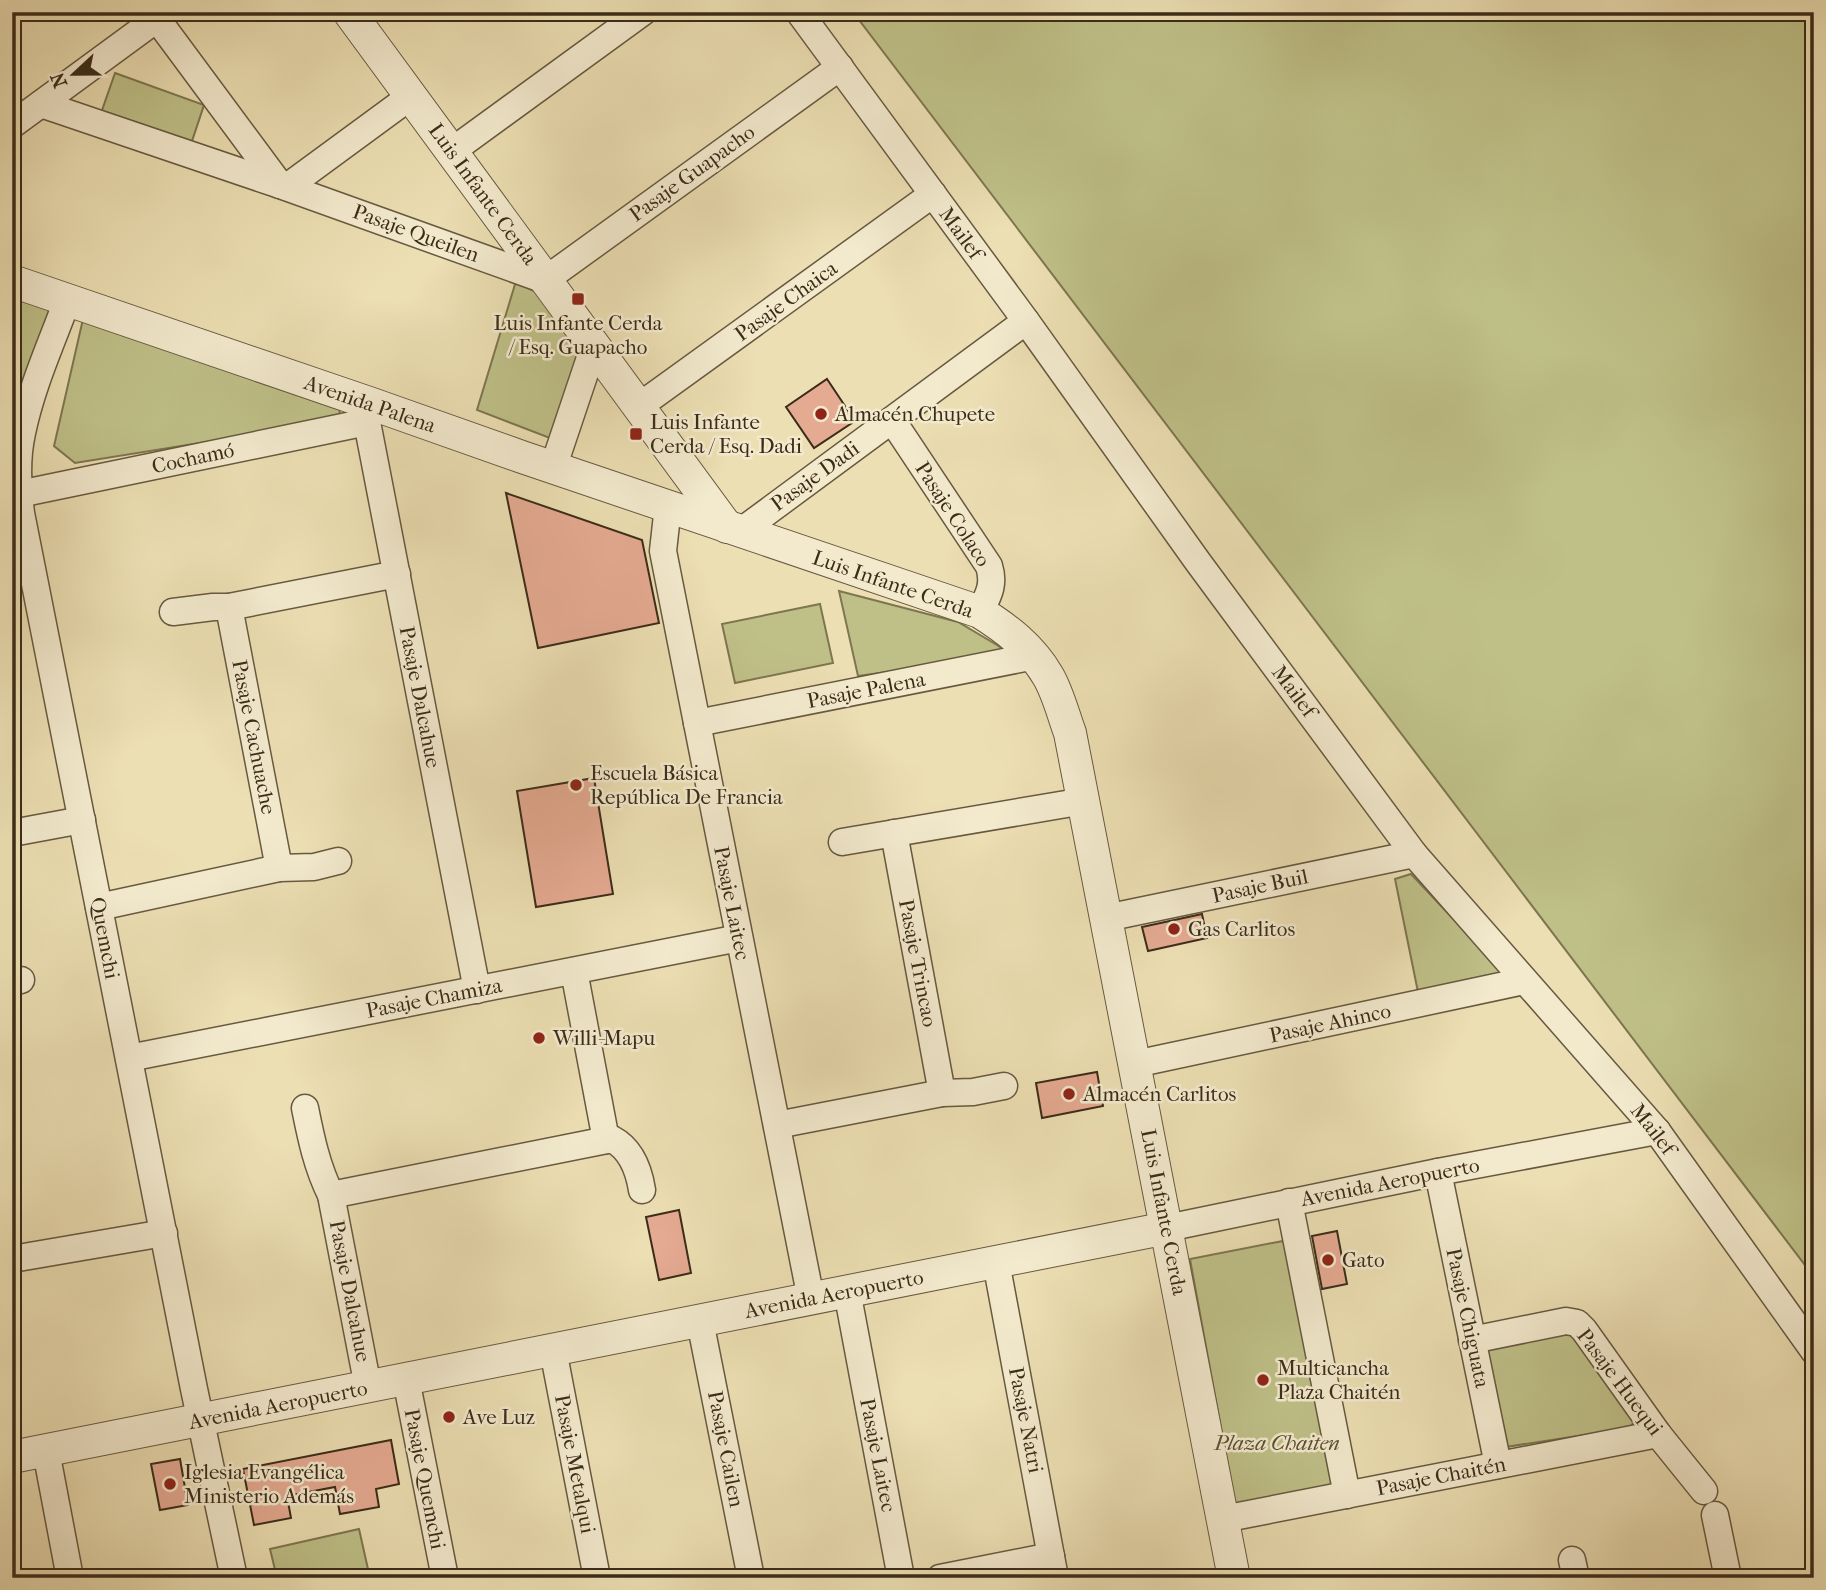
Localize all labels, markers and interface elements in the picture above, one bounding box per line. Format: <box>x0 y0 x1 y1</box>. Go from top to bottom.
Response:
north arrow <box>38 38 108 108</box>
text: N <box>46 69 72 91</box>
street label: Luis Infante Cerda <box>424 119 542 270</box>
street label: Pasaje Guapacho <box>625 120 759 226</box>
street label: Pasaje Queilen <box>350 199 482 267</box>
street label: Mailef <box>934 202 990 267</box>
street label: Pasaje Chaica <box>730 256 842 346</box>
marker: Luis Infante Cerda / Esq. Guapacho <box>570 291 586 307</box>
place label: Luis Infante Cerda / Esq. Guapacho <box>494 311 663 359</box>
street label: Avenida Palena <box>300 370 439 438</box>
place label: Almacén Chupete <box>834 402 995 426</box>
marker: Almacén Chupete <box>813 406 829 422</box>
place label: Luis Infante Cerda / Esq. Dadi <box>650 410 802 458</box>
marker: Luis Infante Cerda / Esq. Dadi <box>628 426 644 442</box>
street label: Pasaje Dadi <box>766 436 864 516</box>
street label: Cochamó <box>150 438 236 478</box>
street label: Pasaje Colaco <box>910 457 996 571</box>
street label: Luis Infante Cerda <box>809 545 977 623</box>
street label: Pasaje Dalcahue <box>394 624 446 770</box>
street label: Pasaje Cachuache <box>227 658 281 816</box>
street label: Mailef <box>1267 661 1324 725</box>
street label: Pasaje Palena <box>805 667 927 713</box>
place label: Escuela Básica República De Francia <box>590 761 783 809</box>
marker: Escuela Básica República De Francia <box>568 777 584 793</box>
street label: Pasaje Laitec <box>709 844 755 962</box>
street label: Pasaje Buil <box>1210 864 1310 908</box>
street label: Quemchi <box>85 895 125 981</box>
street label: Pasaje Trincao <box>894 897 942 1029</box>
place label: Gas Carlitos <box>1188 917 1296 941</box>
marker: Gas Carlitos <box>1166 921 1182 937</box>
street label: Pasaje Chamiza <box>364 973 504 1023</box>
street label: Pasaje Ahinco <box>1267 998 1393 1048</box>
place label: Willi-Mapu <box>552 1026 655 1050</box>
marker: Willi-Mapu <box>531 1030 547 1046</box>
place label: Almacén Carlitos <box>1082 1082 1237 1106</box>
marker: Almacén Carlitos <box>1061 1086 1077 1102</box>
street label: Mailef <box>1626 1099 1683 1162</box>
street label: Luis Infante Cerda <box>1136 1127 1192 1297</box>
street label: Avenida Aeropuerto <box>1298 1153 1481 1211</box>
street label: Pasaje Dalcahue <box>324 1218 376 1364</box>
street label: Pasaje Chiguata <box>1441 1246 1495 1390</box>
place label: Gato <box>1342 1248 1385 1272</box>
marker: Gato <box>1320 1252 1336 1268</box>
street label: Avenida Aeropuerto <box>742 1265 925 1323</box>
street label: Pasaje Huequi <box>1572 1324 1668 1440</box>
place label: Multicancha Plaza Chaitén <box>1277 1356 1400 1404</box>
street label: Pasaje Natri <box>1004 1365 1048 1475</box>
marker: Multicancha Plaza Chaitén <box>1255 1372 1271 1388</box>
street label: Avenida Aeropuerto <box>186 1376 369 1434</box>
street label: Pasaje Cailen <box>703 1389 749 1509</box>
street label: Pasaje Metalqui <box>550 1392 600 1536</box>
street label: Pasaje Laitec <box>855 1396 901 1514</box>
place label: Ave Luz <box>462 1405 535 1429</box>
street label: Pasaje Quemchi <box>400 1407 450 1551</box>
marker: Ave Luz <box>441 1409 457 1425</box>
park label: Plaza Chaiten <box>1213 1431 1340 1455</box>
street label: Pasaje Chaitén <box>1374 1452 1508 1500</box>
place label: Iglesia Evangélica Ministerio Además <box>184 1460 354 1508</box>
marker: Iglesia Evangélica Ministerio Además <box>162 1476 178 1492</box>

